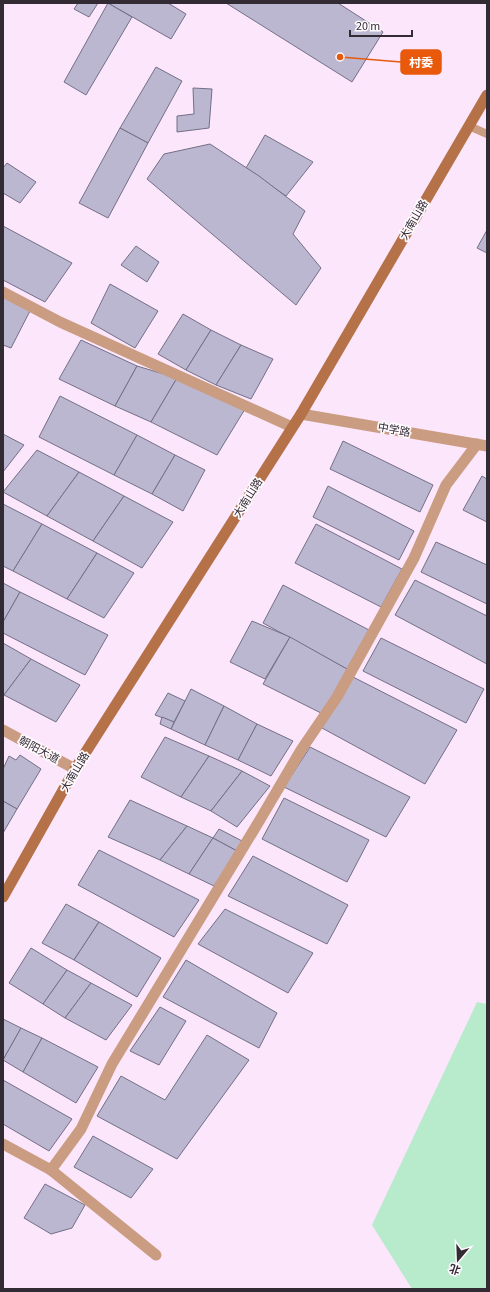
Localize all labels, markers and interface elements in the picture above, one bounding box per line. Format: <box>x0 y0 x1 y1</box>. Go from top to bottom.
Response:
scale bar <box>350 12 412 38</box>
text: 20 m <box>356 18 380 35</box>
callout: 村委 <box>401 50 441 74</box>
text: 村委 <box>409 55 433 72</box>
street label: 大南山路 <box>397 197 431 243</box>
street label: 中学路 <box>376 420 412 440</box>
street label: 大南山路 <box>230 475 266 521</box>
street label: 朝阳大道 <box>16 733 62 767</box>
street label: 大南山路 <box>57 749 93 795</box>
north arrow <box>438 1240 478 1280</box>
text: 北 <box>447 1260 463 1278</box>

